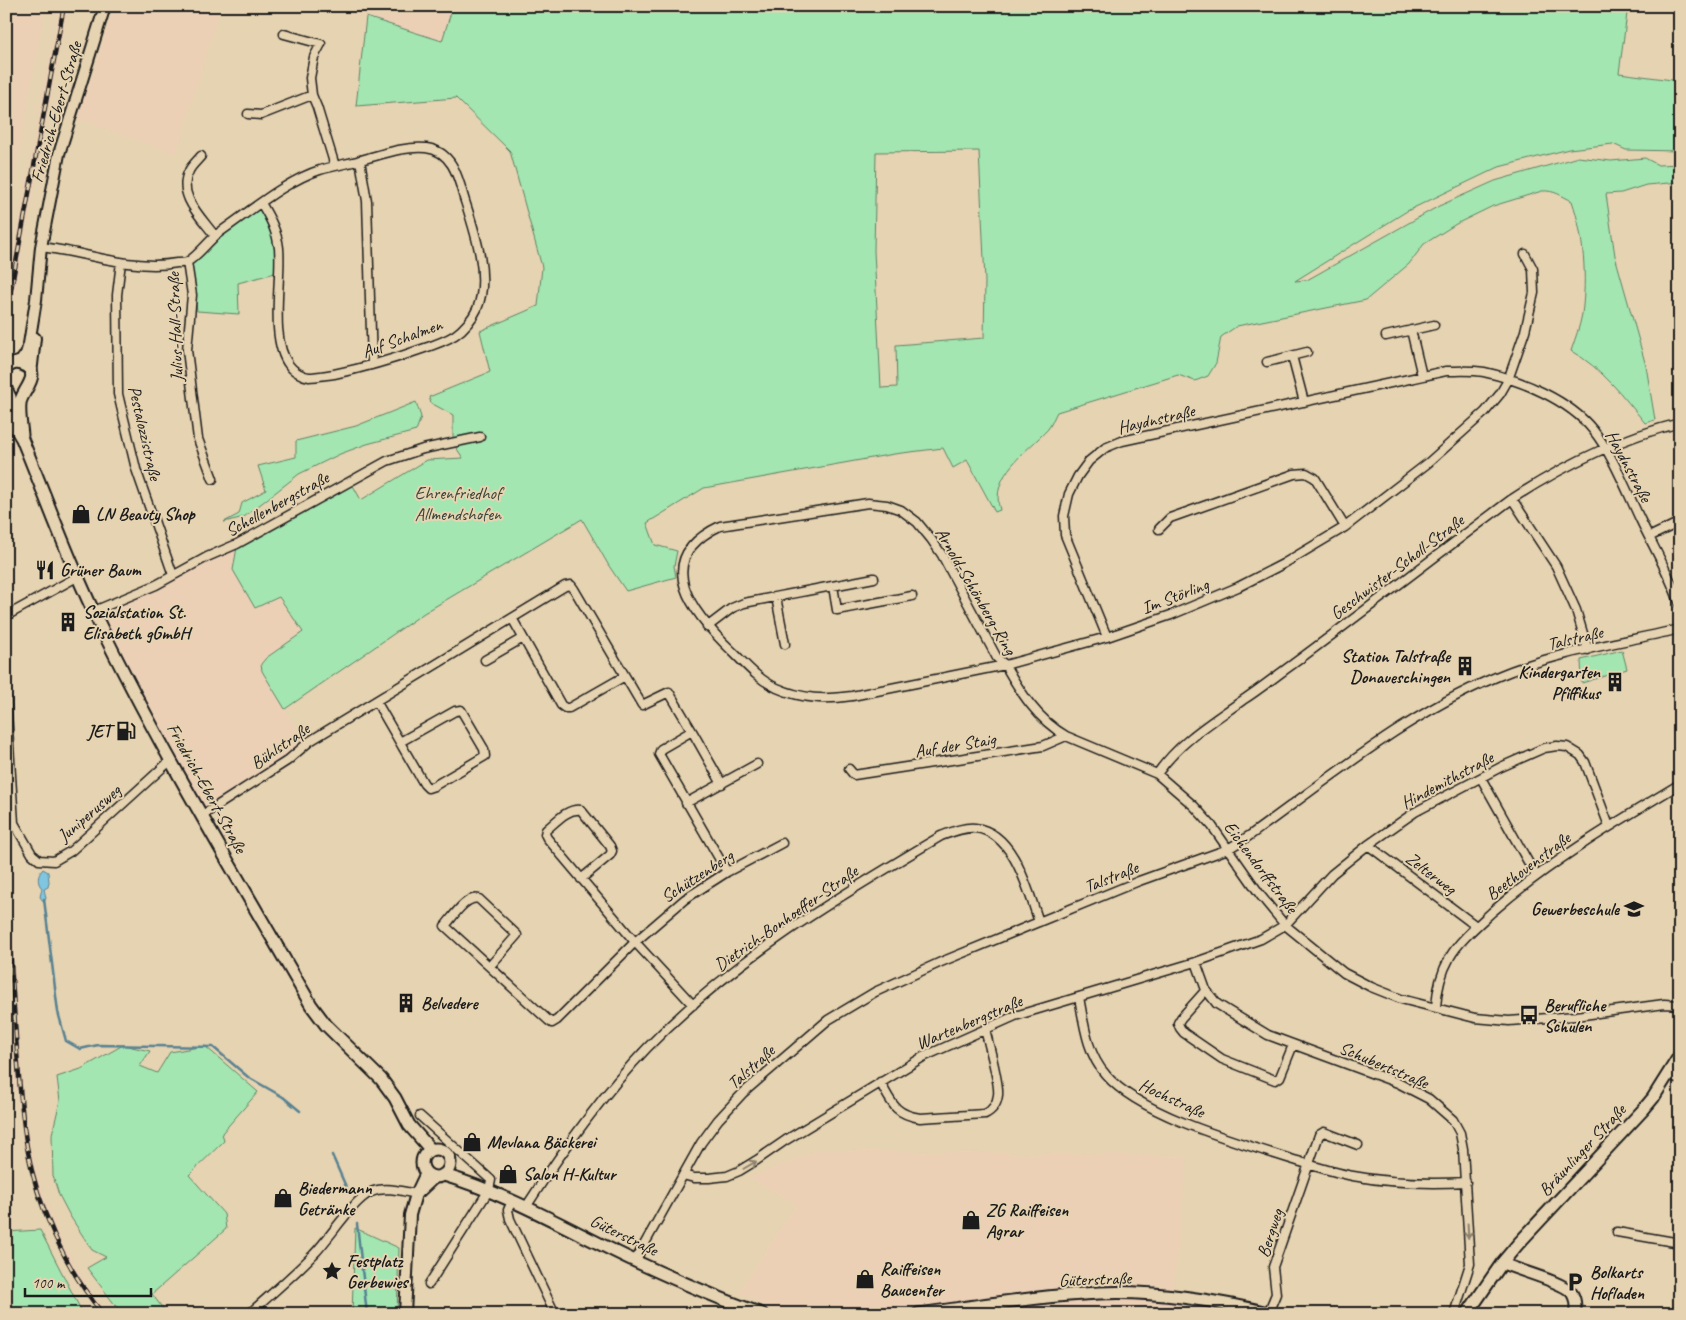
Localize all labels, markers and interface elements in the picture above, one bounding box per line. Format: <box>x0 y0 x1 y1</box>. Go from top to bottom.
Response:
street label: Friedrich-Ebert-Straße <box>25 38 87 185</box>
street label: Julius-Hall-Straße <box>162 271 188 383</box>
street label: Auf Schalmen <box>359 313 446 363</box>
street label: Pestalozzistraße <box>123 384 167 483</box>
street label: Haydnstraße <box>1115 399 1198 439</box>
street label: Haydnstraße <box>1601 426 1658 507</box>
street label: Schellenbergstraße <box>221 466 334 541</box>
park label: Ehrenfriedhof Allmendshofen <box>415 482 505 525</box>
shop icon: LN Beauty Shop <box>70 503 92 525</box>
place label: LN Beauty Shop <box>96 503 196 525</box>
street label: Geschwister-Scholl-Straße <box>1326 509 1469 625</box>
street label: Arnold-Schönberg-Ring <box>931 524 1022 660</box>
restaurant icon: Grüner Baum <box>34 559 56 581</box>
place label: Grüner Baum <box>60 559 142 581</box>
street label: Im Störling <box>1138 573 1213 619</box>
place label: Sozialstation St. Elisabeth gGmbH <box>83 601 194 644</box>
building icon: Sozialstation St. Elisabeth gGmbH <box>57 611 79 633</box>
street label: Talstraße <box>1545 621 1606 655</box>
place label: Station Talstraße Donaueschingen <box>1341 645 1452 688</box>
building icon: Station Talstraße Donaueschingen <box>1454 655 1476 677</box>
place label: Kindergarten Pfiffikus <box>1518 661 1602 704</box>
building icon: Kindergarten Pfiffikus <box>1604 671 1626 693</box>
street label: Bühlstraße <box>246 717 315 774</box>
street label: Friedrich-Ebert-Straße <box>162 719 252 858</box>
place label: JET <box>85 720 116 742</box>
fuel station icon: JET <box>115 720 137 742</box>
street label: Auf der Staig <box>913 728 998 762</box>
street label: Hindemithstraße <box>1397 746 1498 814</box>
street label: Juniperusweg <box>52 778 126 847</box>
street label: Eichendorffstraße <box>1219 817 1304 918</box>
street label: Beethovenstraße <box>1481 826 1576 905</box>
street label: Schützenberg <box>657 844 739 907</box>
street label: Zelterweg <box>1401 847 1462 900</box>
street label: Talstraße <box>1081 856 1142 898</box>
street label: Dietrich-Bonhoeffer-Straße <box>710 859 863 976</box>
place label: Gewerbeschule <box>1531 898 1621 920</box>
school or university icon: Gewerbeschule <box>1623 898 1645 920</box>
street label: Wartenbergstraße <box>913 989 1026 1054</box>
building icon: Belvedere <box>395 992 417 1014</box>
place label: Belvedere <box>421 992 480 1014</box>
place label: Berufliche Schulen <box>1544 994 1607 1037</box>
bus stop icon: Berufliche Schulen <box>1518 1004 1540 1026</box>
street label: Schubertstraße <box>1336 1036 1433 1094</box>
street label: Talstraße <box>723 1039 780 1094</box>
street label: Hochstraße <box>1136 1073 1209 1123</box>
street label: Bräunlinger Straße <box>1534 1099 1631 1201</box>
shop icon: Mevlana Bäckerei <box>461 1131 483 1153</box>
place label: Mevlana Bäckerei <box>487 1131 598 1153</box>
one-way arrow <box>742 1159 756 1169</box>
shop icon: Salon H-Kultur <box>497 1163 519 1185</box>
place label: Salon H-Kultur <box>523 1163 618 1185</box>
place label: Biedermann Getränke <box>298 1177 372 1220</box>
shop icon: Biedermann Getränke <box>272 1187 294 1209</box>
place label: ZG Raiffeisen Agrar <box>986 1199 1069 1242</box>
street label: Bergweg <box>1252 1204 1289 1260</box>
street label: Güterstraße <box>587 1209 662 1261</box>
shop icon: ZG Raiffeisen Agrar <box>960 1209 982 1231</box>
one-way arrow <box>1464 1223 1473 1239</box>
place label: Festplatz Gerbewies <box>347 1250 409 1293</box>
place label: Raiffeisen Baucenter <box>880 1258 946 1301</box>
place icon: Festplatz Gerbewies <box>321 1260 343 1282</box>
place label: Bolkarts Hofladen <box>1590 1261 1645 1304</box>
scale bar <box>25 1265 151 1297</box>
street label: Güterstraße <box>1058 1267 1133 1291</box>
shop icon: Raiffeisen Baucenter <box>854 1268 876 1290</box>
parking icon: Bolkarts Hofladen <box>1564 1271 1586 1293</box>
text: 100 m <box>32 1274 66 1293</box>

